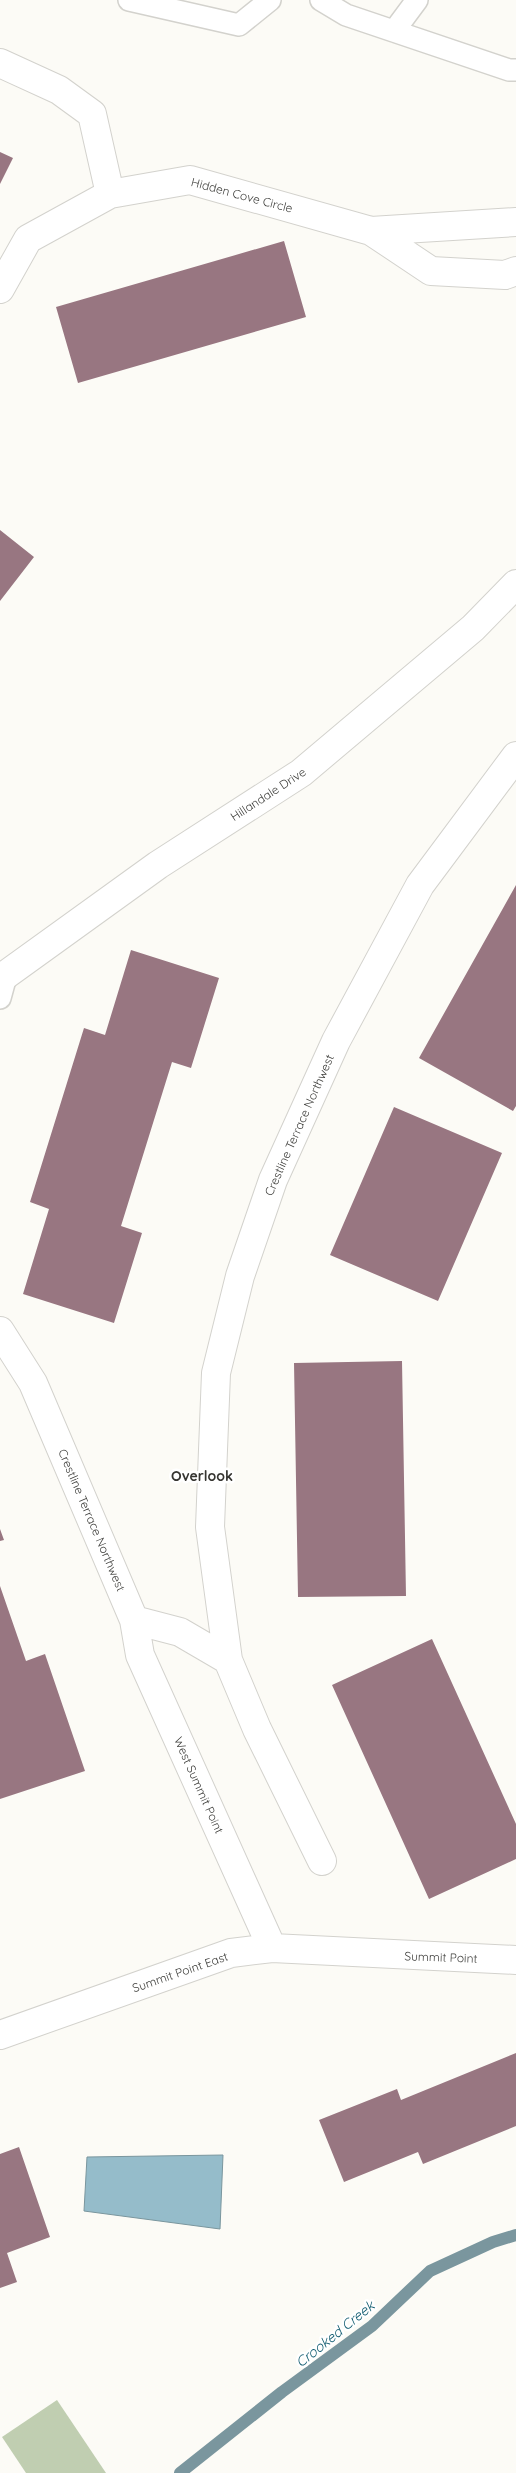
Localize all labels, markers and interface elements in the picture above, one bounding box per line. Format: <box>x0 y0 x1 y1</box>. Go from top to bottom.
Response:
street label: Hidden Cove Circle <box>190 174 295 216</box>
street label: Hillandale Drive <box>227 764 309 824</box>
street label: Crestline Terrace Northwest <box>261 1052 337 1198</box>
street label: Crestline Terrace Northwest <box>55 1447 129 1593</box>
district label: Overlook <box>171 1467 233 1485</box>
street label: West Summit Point <box>171 1734 227 1836</box>
street label: Summit Point <box>404 1948 478 1966</box>
street label: Summit Point East <box>130 1949 230 1995</box>
water label: Crooked Creek <box>292 2296 379 2371</box>

